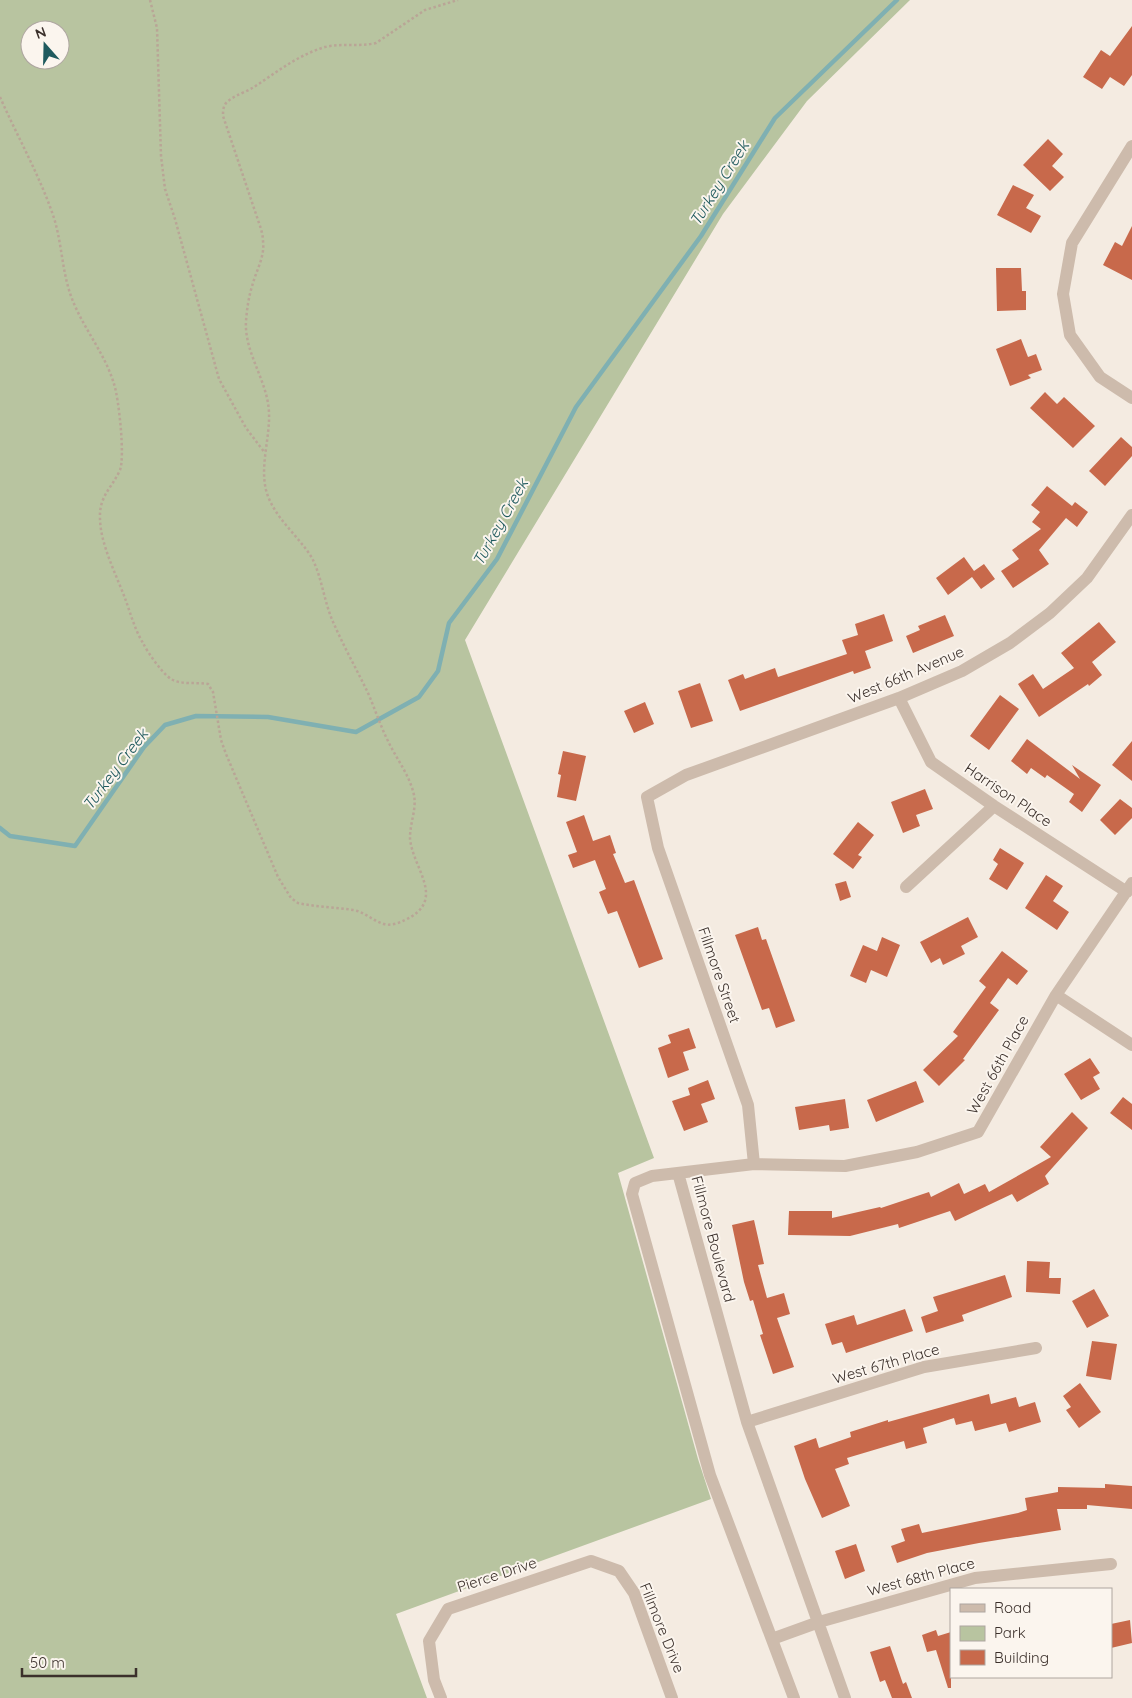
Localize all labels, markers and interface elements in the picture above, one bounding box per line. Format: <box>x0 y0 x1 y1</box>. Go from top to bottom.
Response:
north arrow <box>20 20 70 70</box>
text: N <box>33 23 48 43</box>
water label: Turkey Creek <box>685 136 754 229</box>
water label: Turkey Creek <box>468 474 533 569</box>
street label: West 66th Avenue <box>845 642 967 708</box>
water label: Turkey Creek <box>78 723 153 814</box>
street label: Harrison Place <box>961 758 1056 831</box>
street label: Fillmore Street <box>694 924 745 1025</box>
street label: West 66th Place <box>962 1012 1033 1118</box>
street label: Fillmore Boulevard <box>687 1174 739 1304</box>
street label: West 67th Place <box>830 1339 941 1388</box>
street label: Pierce Drive <box>455 1553 539 1596</box>
street label: West 68th Place <box>865 1553 977 1600</box>
street label: Fillmore Drive <box>636 1580 689 1676</box>
legend <box>950 1588 1112 1678</box>
text: Road <box>994 1598 1031 1617</box>
text: Park <box>994 1623 1026 1642</box>
scale bar <box>22 1646 136 1678</box>
text: Building <box>994 1648 1049 1667</box>
text: 50 m <box>30 1653 65 1672</box>

